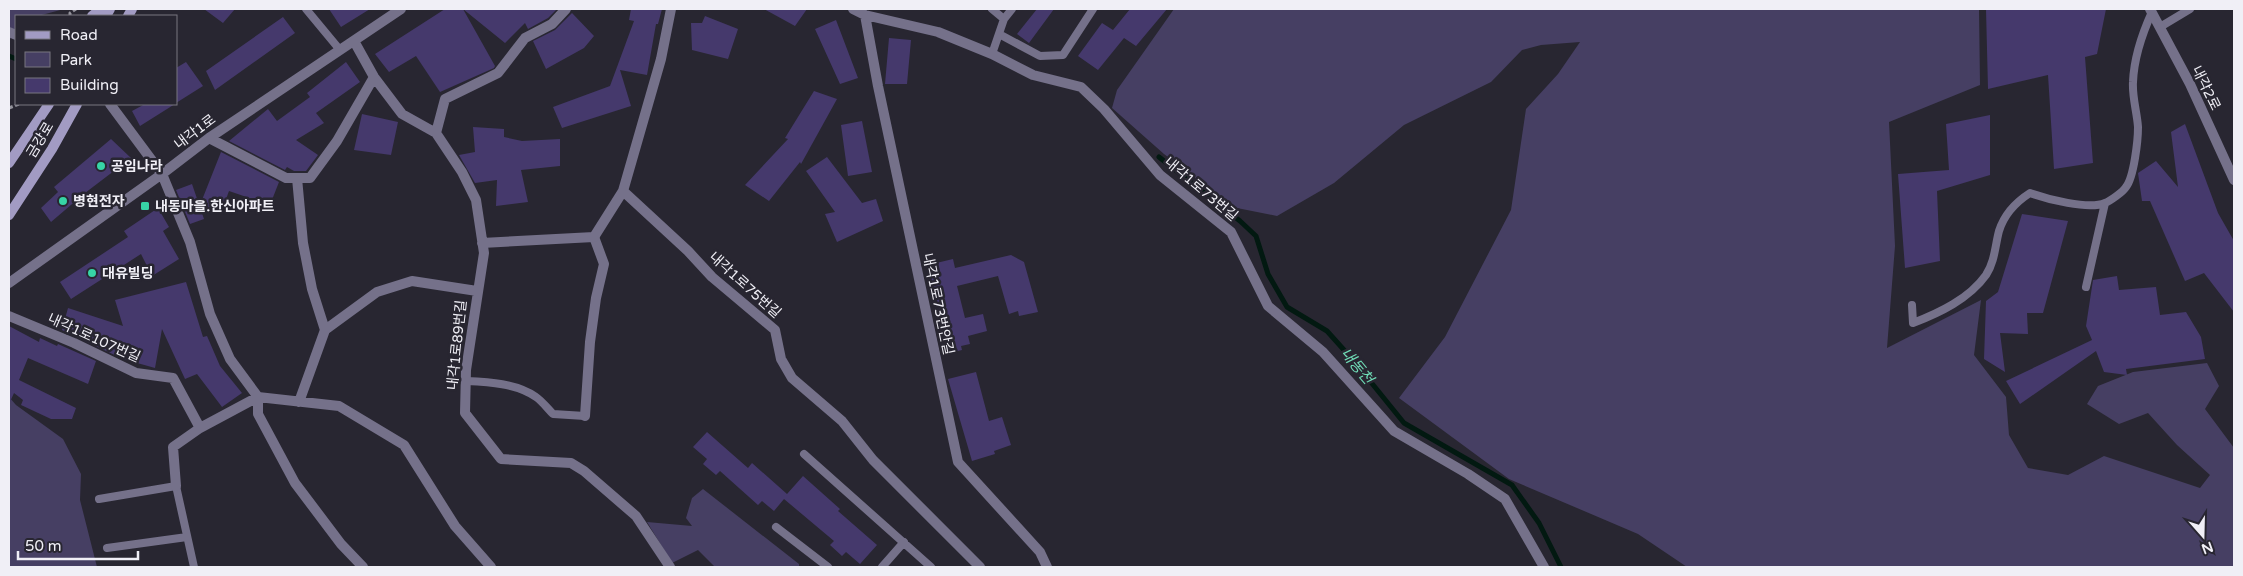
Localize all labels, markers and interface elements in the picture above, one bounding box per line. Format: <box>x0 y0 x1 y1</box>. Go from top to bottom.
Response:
legend <box>15 15 178 105</box>
text: Road <box>60 26 98 44</box>
text: Park <box>60 51 92 69</box>
street label: 내각2로 <box>2188 63 2224 113</box>
text: Building <box>60 76 119 94</box>
street label: 내각1로 <box>171 111 219 153</box>
street label: 금강로 <box>23 119 57 161</box>
street label: 내각1로73번길 <box>1161 153 1241 225</box>
place label: 공임나라 <box>111 158 163 175</box>
marker: 공임나라 <box>95 160 107 172</box>
place label: 병현전자 <box>73 193 125 210</box>
marker: 병현전자 <box>57 195 69 207</box>
place label: 내동마을.한신아파트 <box>155 198 275 215</box>
marker: 내동마을.한신아파트 <box>139 200 151 212</box>
street label: 내각1로75번길 <box>706 248 784 322</box>
street label: 내각1로73번안길 <box>919 252 957 356</box>
place label: 대유빌딩 <box>102 265 154 282</box>
marker: 대유빌딩 <box>86 267 98 279</box>
street label: 내각1로89번길 <box>444 299 470 391</box>
street label: 내각1로107번길 <box>45 310 143 366</box>
water label: 내동천 <box>1337 344 1379 389</box>
north arrow <box>2178 511 2228 561</box>
scale bar <box>18 528 138 560</box>
text: 50 m <box>25 537 62 555</box>
text: N <box>2199 538 2215 558</box>

